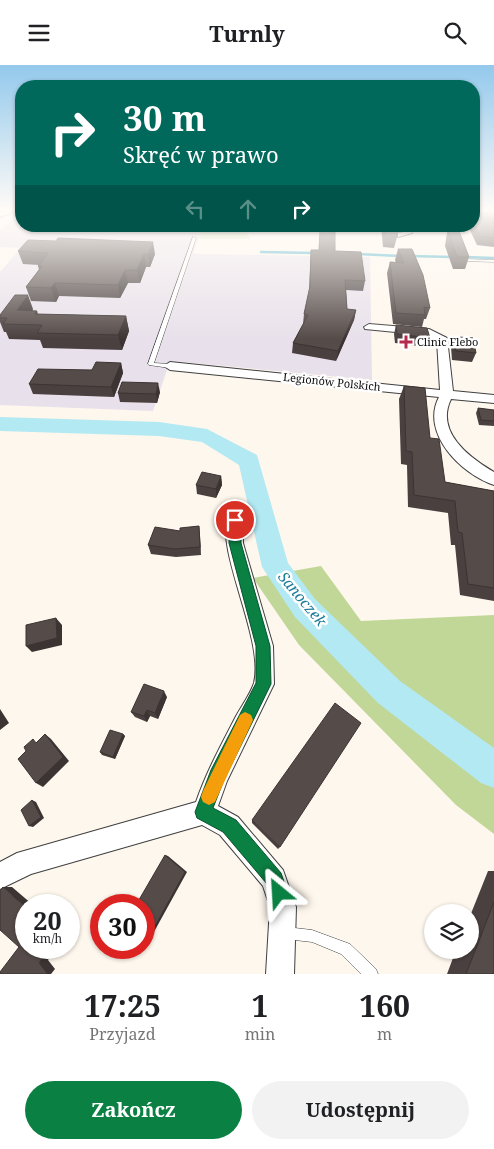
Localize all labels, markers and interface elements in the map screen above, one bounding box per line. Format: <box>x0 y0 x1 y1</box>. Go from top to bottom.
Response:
text: Turnly <box>209 18 285 48</box>
icon: menu <box>25 19 53 47</box>
icon: search <box>441 19 469 47</box>
text: 30 m <box>123 94 206 141</box>
icon: right <box>40 100 105 165</box>
text: Skręć w prawo <box>123 139 279 169</box>
icon: left <box>181 195 209 223</box>
icon: ahead <box>234 195 262 223</box>
icon: right <box>287 195 315 223</box>
place label: Clinic Flebo <box>417 334 478 349</box>
marker: Clinic Flebo <box>399 335 413 349</box>
street label: Legionów Polskich <box>283 369 382 394</box>
pin <box>214 499 256 541</box>
icon: arrive <box>221 506 249 534</box>
water label: Sanoczek <box>274 567 332 630</box>
position arrow <box>252 866 304 918</box>
speed limit sign: 30 <box>90 894 155 959</box>
text: 20 <box>33 903 62 937</box>
map controls <box>424 904 479 959</box>
button: layers <box>424 904 479 959</box>
text: km/h <box>33 930 62 947</box>
text: 17:25 <box>84 985 161 1026</box>
text: 1 <box>252 985 268 1026</box>
text: 160 <box>359 985 410 1026</box>
text: Przyjazd <box>89 1023 155 1045</box>
text: min <box>245 1023 275 1045</box>
text: m <box>377 1023 392 1045</box>
button: Zakończ <box>25 1081 242 1139</box>
button: Udostępnij <box>252 1081 469 1139</box>

